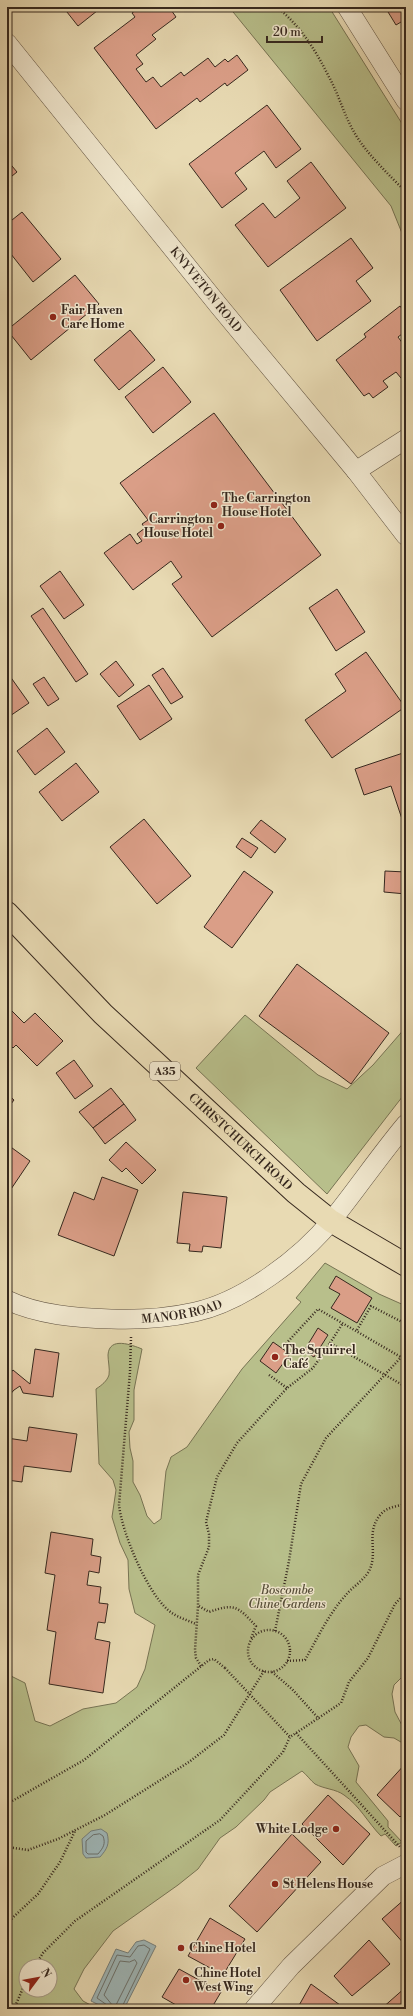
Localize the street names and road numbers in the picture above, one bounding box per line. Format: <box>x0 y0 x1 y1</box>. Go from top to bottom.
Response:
street label: KNYVETON ROAD <box>166 244 245 336</box>
road number: A35 <box>150 1062 180 1080</box>
street label: CHRISTCHURCH ROAD <box>185 1090 295 1194</box>
street label: MANOR ROAD <box>141 1297 225 1327</box>

